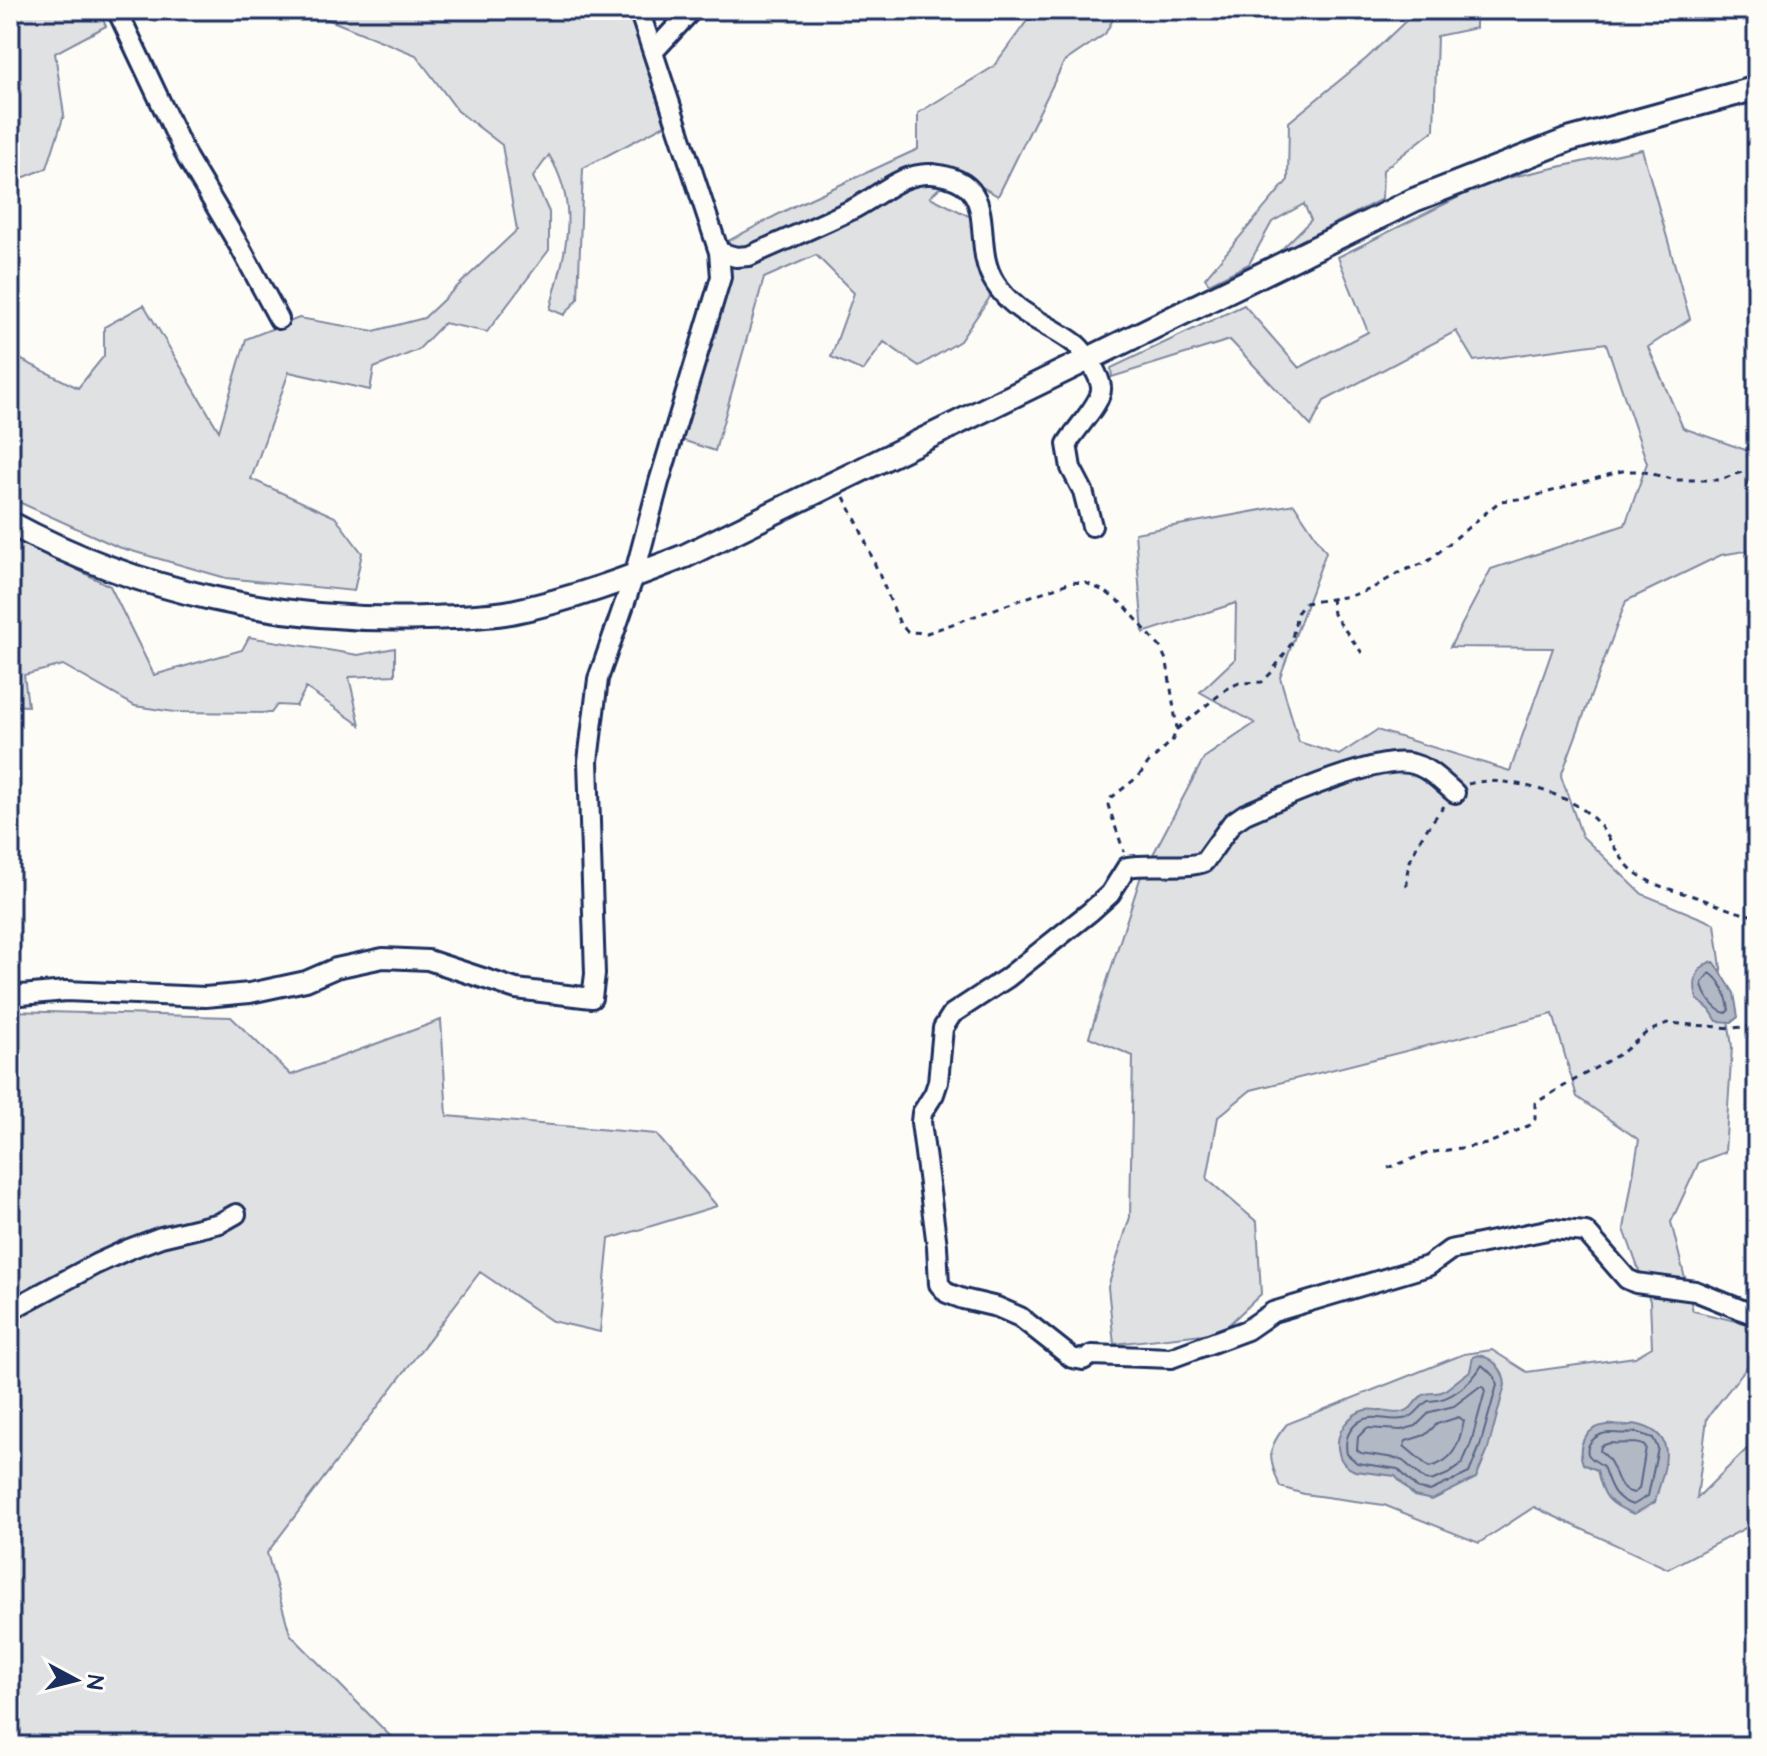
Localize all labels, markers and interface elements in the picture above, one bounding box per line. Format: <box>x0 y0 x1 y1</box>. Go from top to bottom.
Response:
north arrow <box>36 1640 116 1720</box>
text: N <box>78 1674 111 1691</box>

